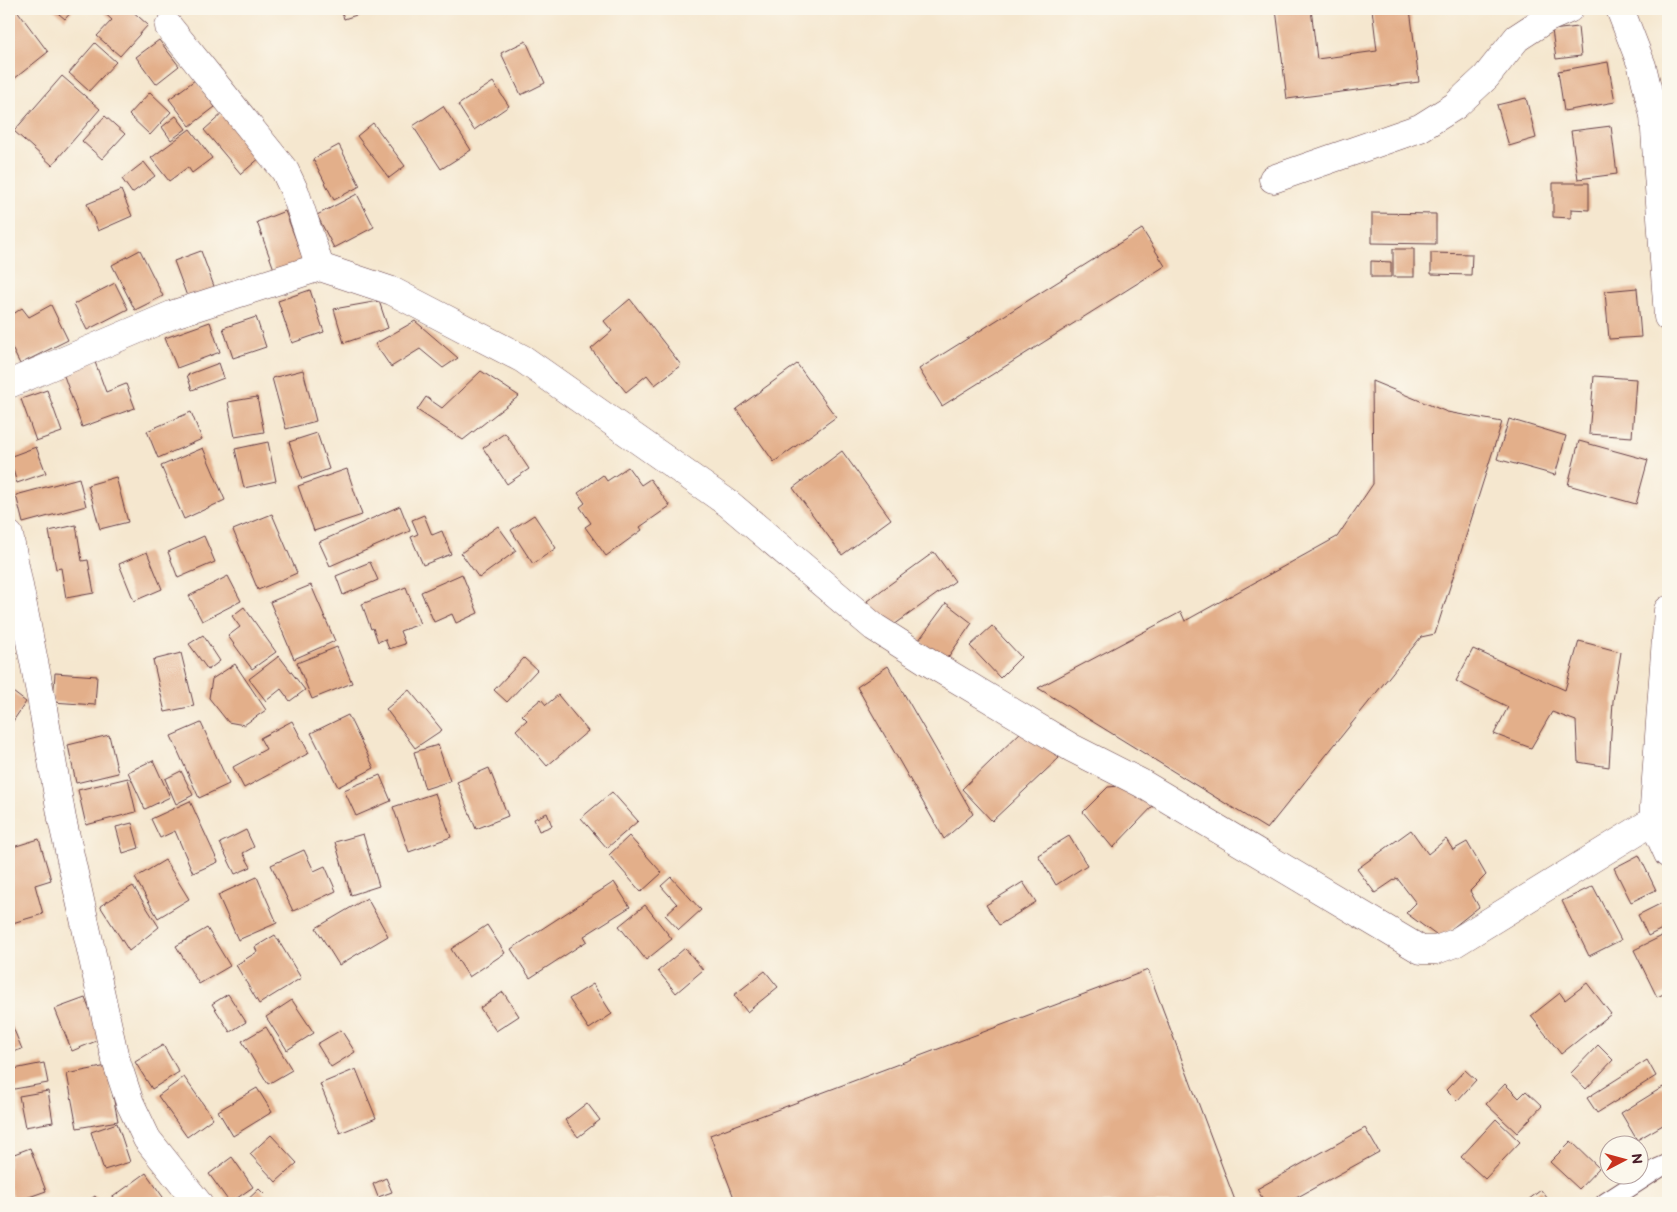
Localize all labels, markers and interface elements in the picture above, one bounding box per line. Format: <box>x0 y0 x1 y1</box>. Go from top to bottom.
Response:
north arrow <box>1600 1134 1650 1184</box>
text: N <box>1627 1153 1645 1165</box>

